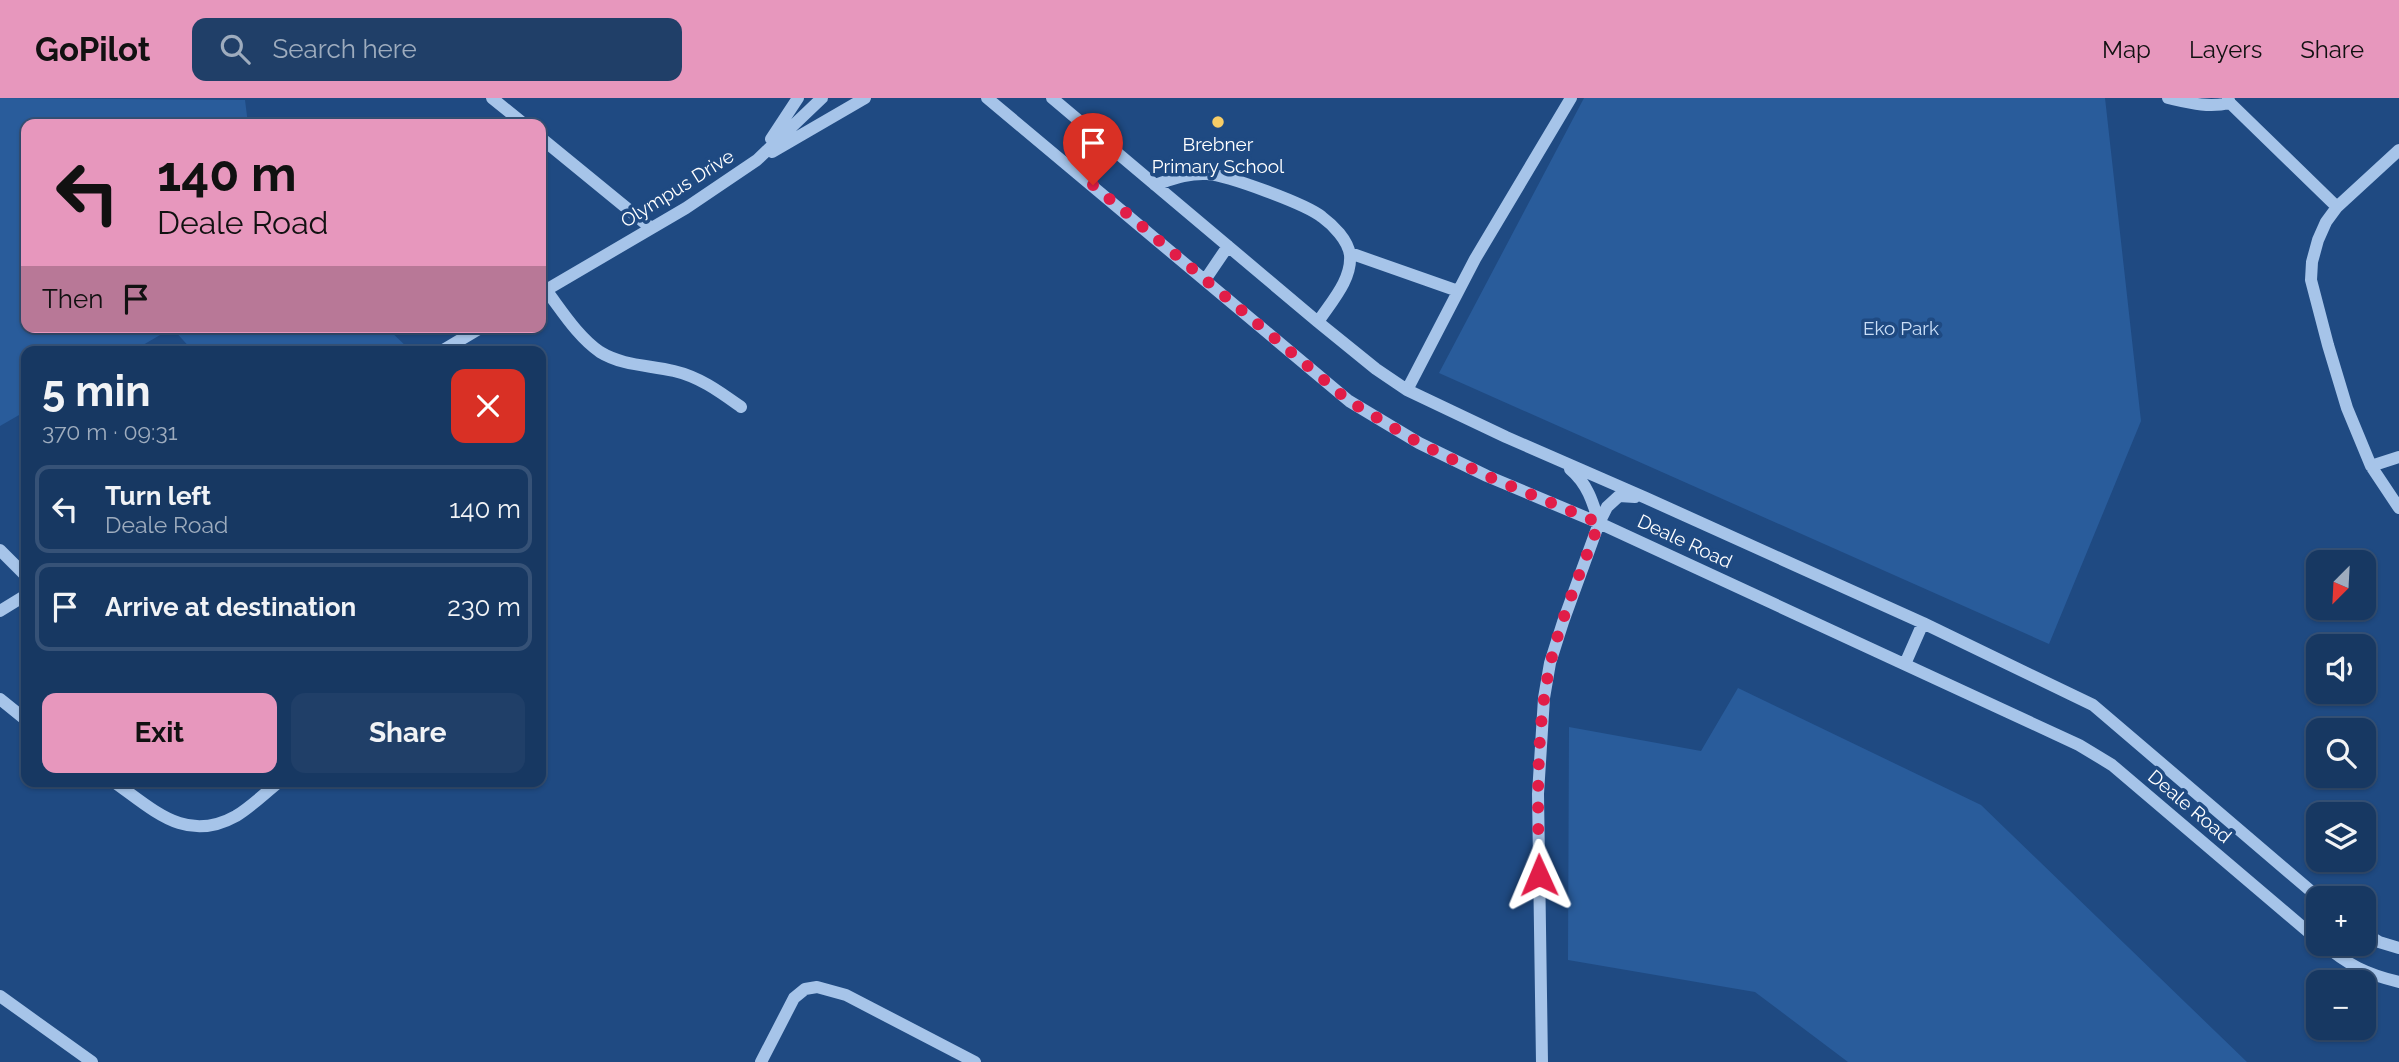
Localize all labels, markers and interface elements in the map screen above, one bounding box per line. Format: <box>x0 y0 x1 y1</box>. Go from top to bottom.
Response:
search box <box>192 18 682 81</box>
text: GoPilot <box>35 30 150 69</box>
icon: search <box>216 30 254 68</box>
text: Search here <box>272 34 417 64</box>
text: Map <box>2102 35 2151 64</box>
text: Layers <box>2189 35 2262 64</box>
text: Share <box>2300 35 2364 64</box>
pin <box>1063 113 1123 185</box>
marker: Brebner Primary School <box>1210 114 1226 130</box>
icon: arrive <box>1074 124 1112 162</box>
place label: Brebner Primary School <box>1152 133 1285 177</box>
street label: Olympus Drive <box>616 144 738 232</box>
text: 140 m <box>157 145 297 202</box>
icon: left <box>42 147 133 238</box>
text: Deale Road <box>157 204 329 241</box>
icon: arrive <box>117 280 155 318</box>
text: Then <box>42 284 103 314</box>
park label: Eko Park <box>1863 317 1939 339</box>
text: 5 min <box>42 367 151 416</box>
button: close <box>451 369 525 443</box>
text: 370 m · 09:31 <box>42 418 178 445</box>
text: Turn left <box>105 481 211 511</box>
icon: left <box>46 490 84 528</box>
text: 140 m <box>449 494 521 524</box>
street label: Deale Road <box>1634 510 1736 572</box>
text: Deale Road <box>105 511 228 538</box>
north arrow <box>2306 550 2376 620</box>
map controls <box>2306 550 2376 1040</box>
icon: arrive <box>46 588 84 626</box>
text: Arrive at destination <box>105 592 356 622</box>
text: 230 m <box>447 592 521 622</box>
button: sound <box>2306 634 2376 704</box>
button: Exit <box>42 693 277 773</box>
button: Share <box>291 693 525 773</box>
button: search <box>2306 718 2376 788</box>
street label: Deale Road <box>2144 765 2236 847</box>
button: layers <box>2306 802 2376 872</box>
position arrow <box>1502 838 1576 912</box>
button: + <box>2306 886 2376 956</box>
button: − <box>2306 970 2376 1040</box>

